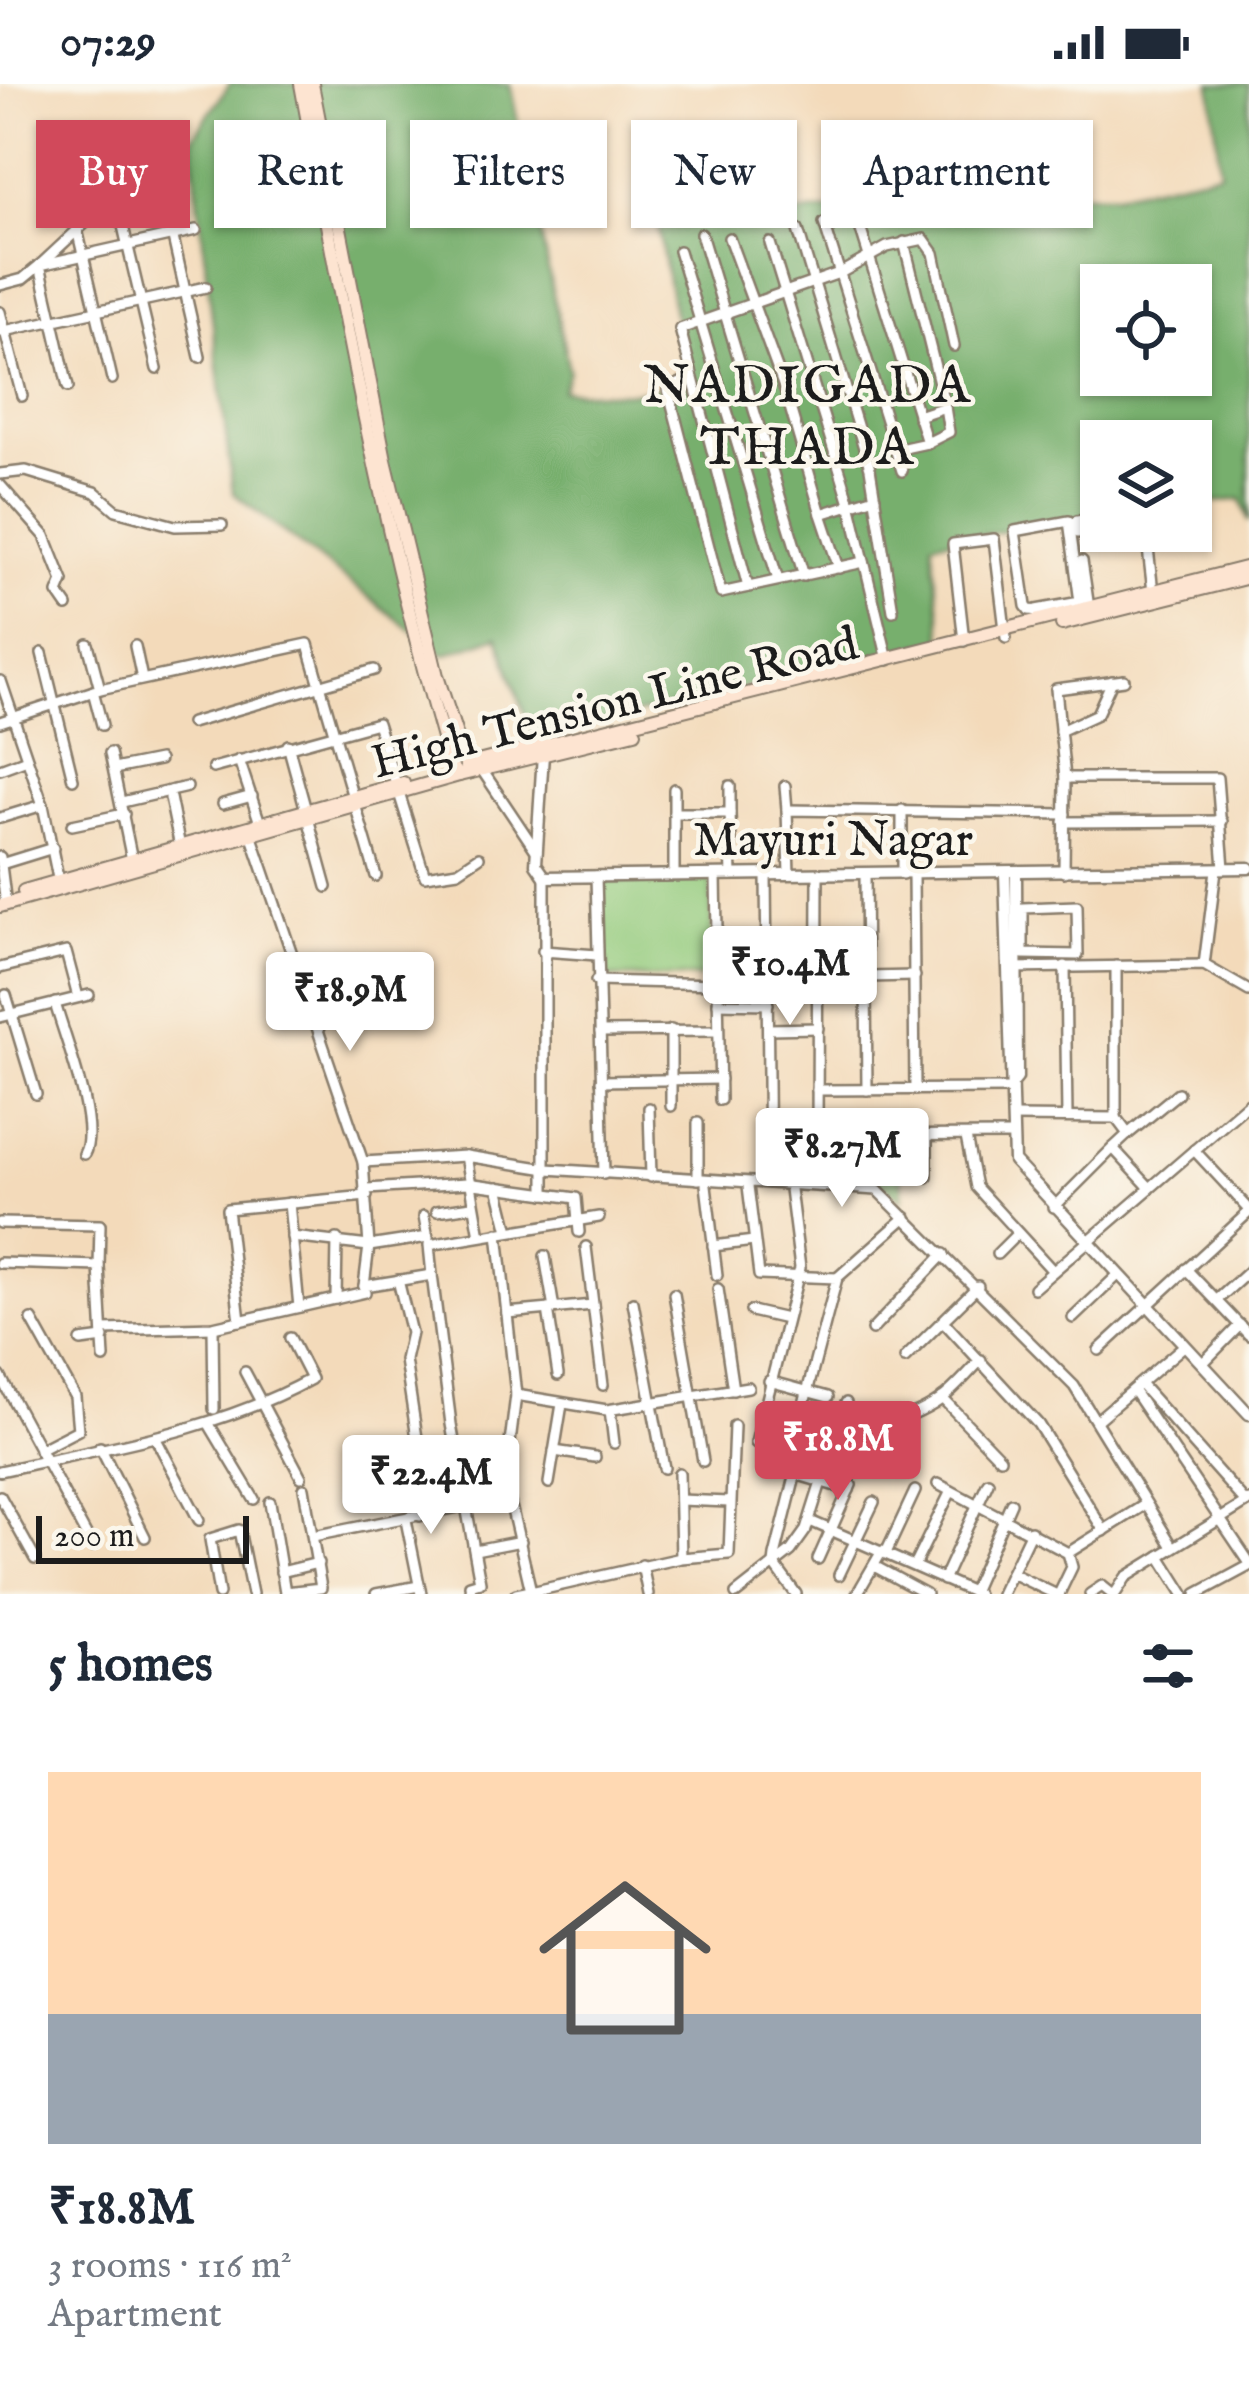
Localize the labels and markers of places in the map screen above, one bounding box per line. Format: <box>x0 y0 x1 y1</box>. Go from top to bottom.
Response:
pin: ₹10.4M <box>692 926 888 1028</box>
pin: ₹18.9M <box>252 952 448 1054</box>
pin: ₹8.27M <box>744 1108 940 1210</box>
pin: ₹18.8M <box>740 1401 936 1503</box>
pin: ₹22.4M <box>333 1435 529 1537</box>

